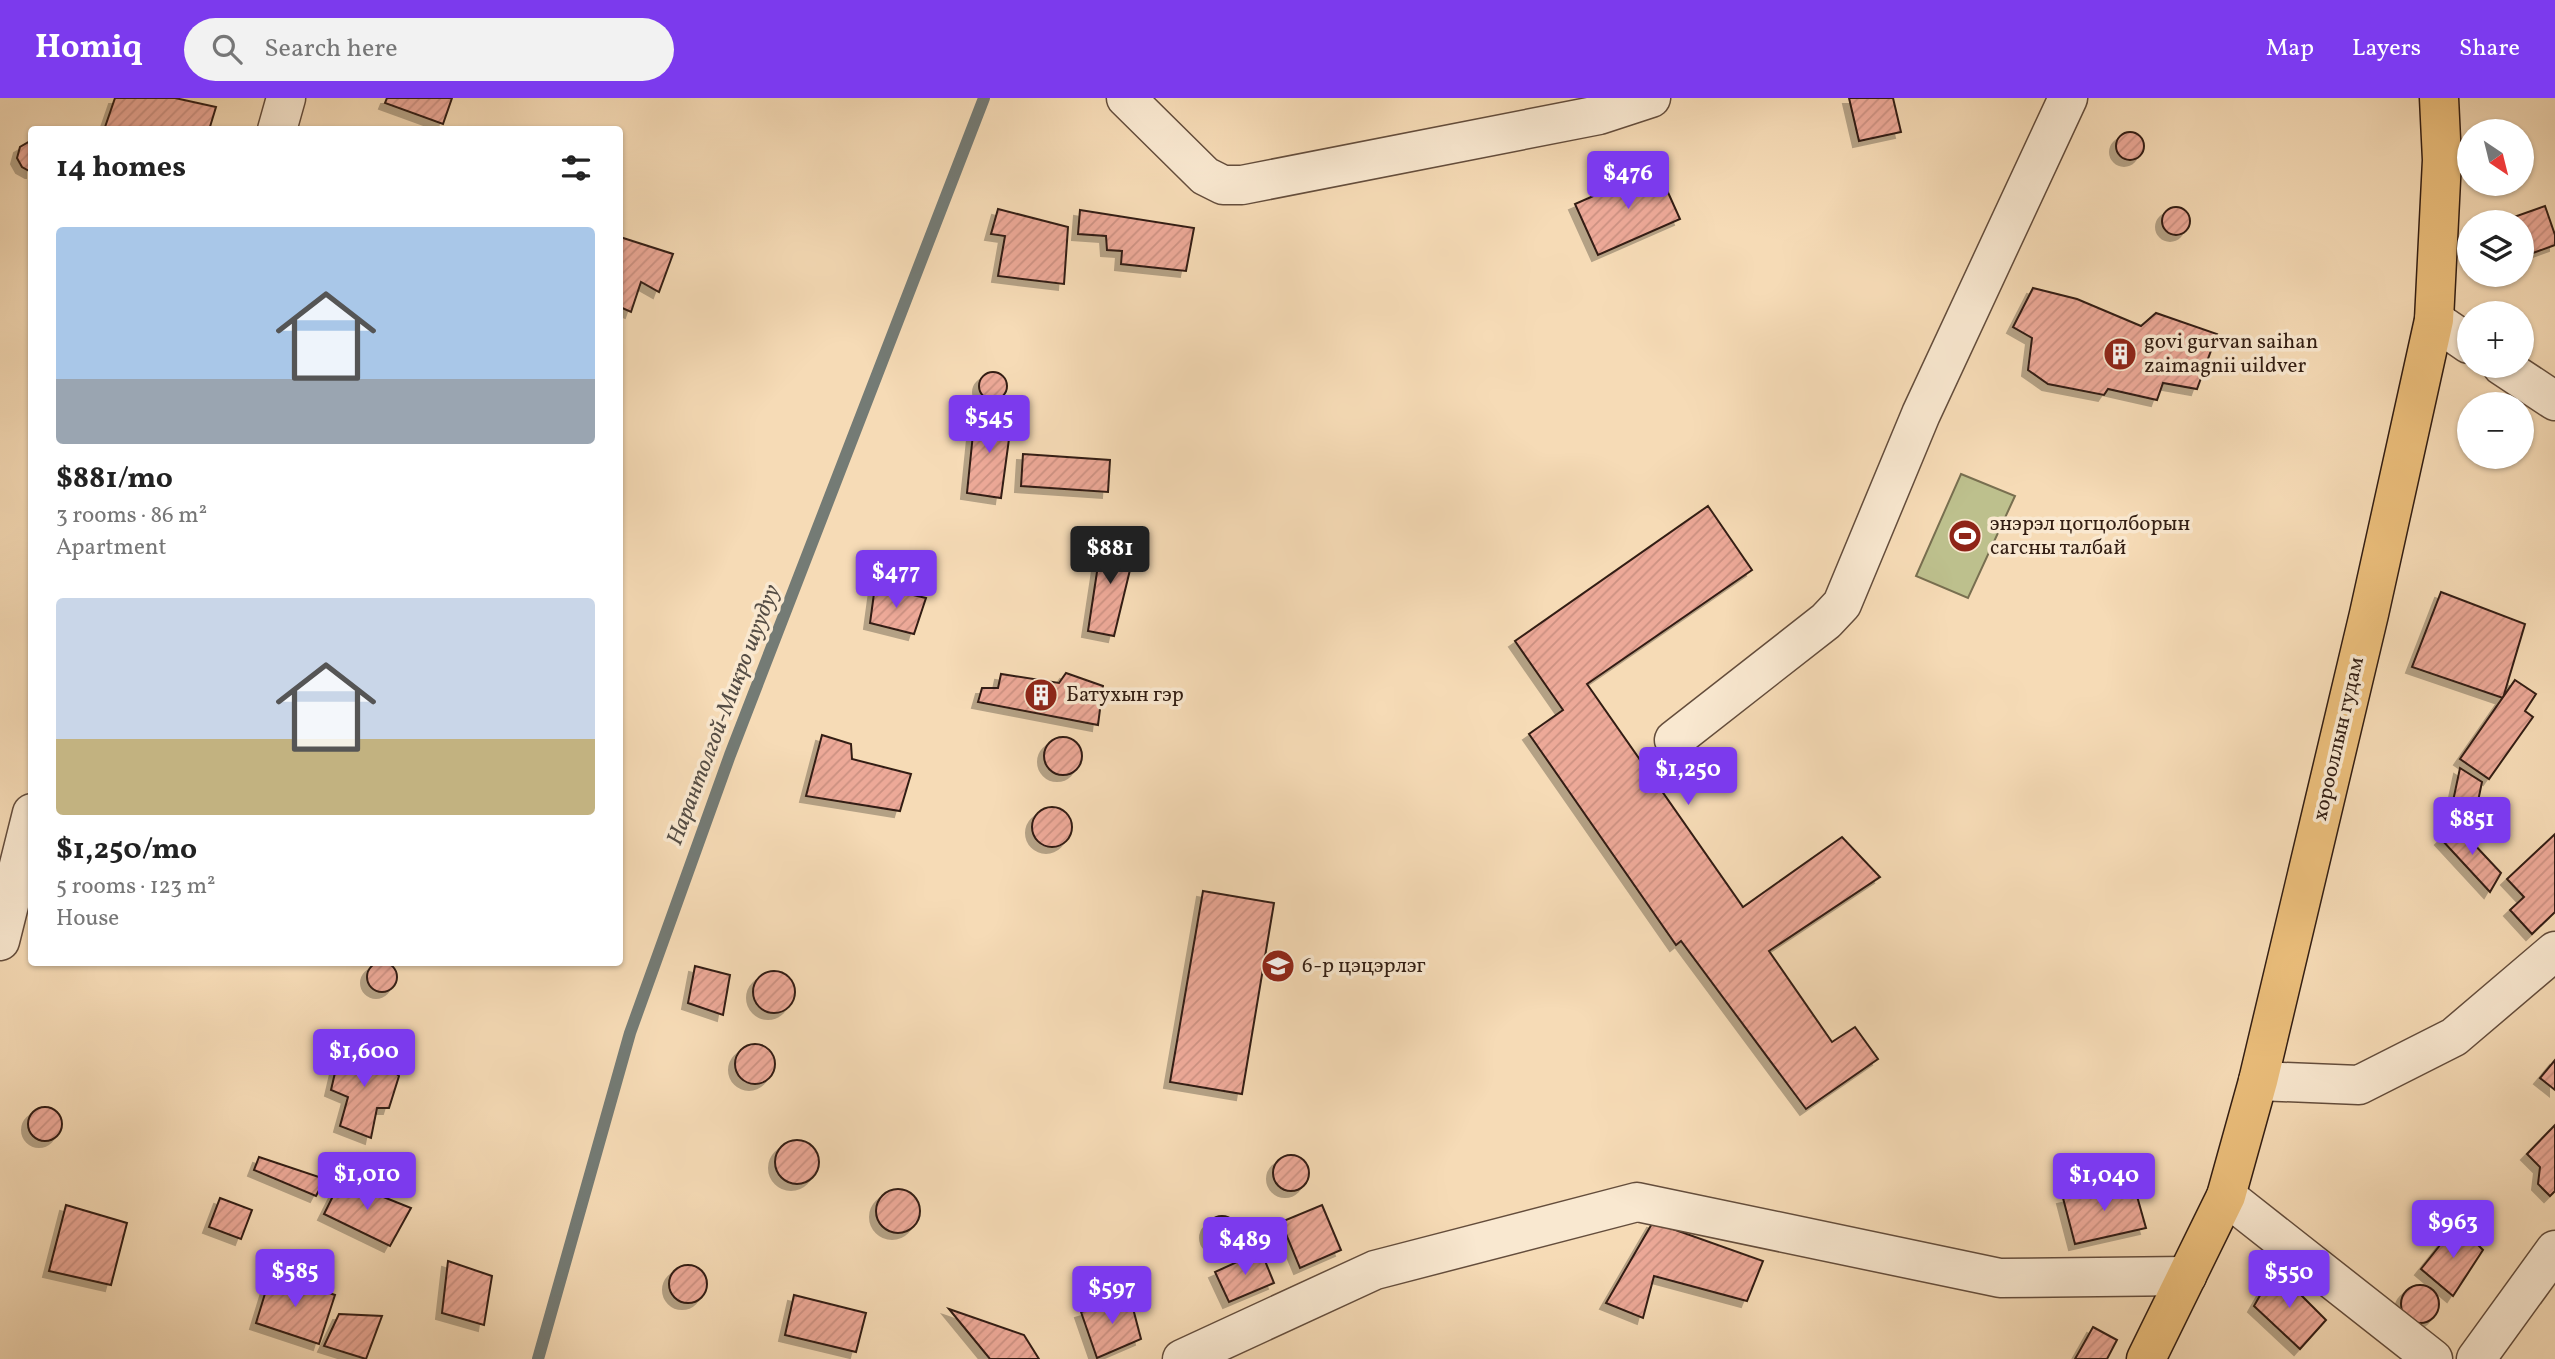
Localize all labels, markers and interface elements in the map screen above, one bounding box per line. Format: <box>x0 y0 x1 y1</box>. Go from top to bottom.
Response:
search box <box>184 18 674 81</box>
text: Homiq <box>35 26 142 72</box>
icon: search <box>208 30 246 68</box>
text: Search here <box>264 31 397 67</box>
text: Map <box>2266 32 2314 66</box>
text: Layers <box>2352 32 2421 66</box>
text: Share <box>2459 32 2520 66</box>
north arrow <box>2457 119 2534 196</box>
map controls <box>2457 119 2534 469</box>
text: 14 homes <box>56 147 186 189</box>
icon: filters <box>557 149 595 187</box>
pin: $476 <box>1587 152 1669 211</box>
text: $476 <box>1603 158 1653 190</box>
button: layers <box>2457 210 2534 287</box>
icon: home <box>263 273 389 399</box>
button: + <box>2457 301 2534 378</box>
place label: govi gurvan saihan zaimagnii uildver <box>2144 328 2318 381</box>
building icon: govi gurvan saihan zaimagnii uildver <box>2101 335 2139 373</box>
button: − <box>2457 392 2534 469</box>
pin: $545 <box>948 396 1030 455</box>
text: $545 <box>965 402 1013 434</box>
text: $881/mo <box>56 458 173 500</box>
text: 3 rooms · 86 m² <box>56 500 207 532</box>
place label: энэрэл цогцолборын сагсны талбай <box>1990 510 2190 563</box>
sports icon: энэрэл цогцолборын сагсны талбай <box>1946 517 1984 555</box>
pin: $881 <box>1069 526 1151 586</box>
text: Apartment <box>56 532 167 564</box>
text: $881 <box>1086 533 1134 565</box>
pin: $477 <box>855 550 937 610</box>
text: $477 <box>872 557 920 589</box>
water label: Нарантолгой-Микро шуудуу <box>659 580 789 850</box>
icon: home <box>263 644 389 770</box>
street label: хорооллын гудам <box>2306 654 2372 824</box>
building icon: Батухын гэр <box>1022 676 1060 714</box>
place label: Батухын гэр <box>1066 681 1184 710</box>
pin: $1,250 <box>1631 748 1745 807</box>
text: $1,250 <box>1655 754 1721 786</box>
pin: $851 <box>2431 798 2513 857</box>
text: $851 <box>2449 804 2495 836</box>
text: $1,250/mo <box>56 829 197 871</box>
text: 5 rooms · 123 m² <box>56 871 216 903</box>
text: House <box>56 903 119 935</box>
school or university icon: 6-р цэцэрлэг <box>1259 947 1297 985</box>
place label: 6-р цэцэрлэг <box>1302 952 1426 981</box>
pin: $1,600 <box>307 1030 421 1089</box>
text: $1,600 <box>329 1036 399 1068</box>
pin: $1,010 <box>310 1152 424 1212</box>
pin: $1,040 <box>2047 1154 2161 1213</box>
text: $1,010 <box>334 1159 400 1191</box>
text: $1,040 <box>2069 1160 2139 1192</box>
pin: $963 <box>2412 1200 2494 1260</box>
text: $963 <box>2428 1207 2478 1239</box>
pin: $489 <box>1204 1218 1286 1277</box>
text: $489 <box>1219 1224 1271 1256</box>
pin: $585 <box>254 1250 336 1309</box>
pin: $550 <box>2248 1250 2330 1310</box>
text: $585 <box>271 1256 319 1288</box>
text: $550 <box>2265 1257 2313 1289</box>
pin: $597 <box>1071 1266 1153 1326</box>
text: $597 <box>1088 1273 1136 1305</box>

